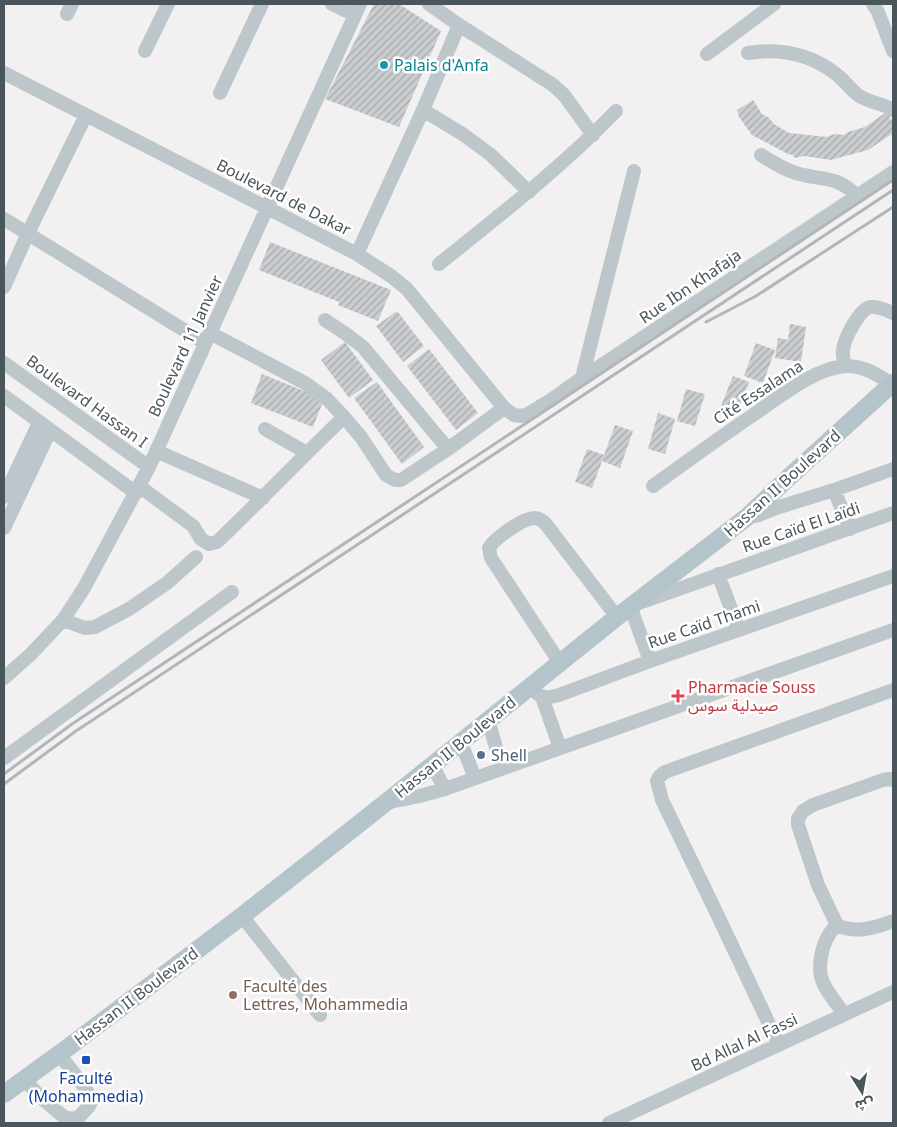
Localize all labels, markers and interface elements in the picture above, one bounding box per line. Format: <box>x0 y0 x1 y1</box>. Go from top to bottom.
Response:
place label: Palais d'Anfa <box>394 54 489 76</box>
marker: Palais d'Anfa <box>378 59 390 71</box>
street label: Boulevard de Dakar <box>213 154 355 241</box>
street label: Rue Ibn Khafaja <box>635 244 745 328</box>
street label: Boulevard 11 Janvier <box>143 271 228 420</box>
street label: Boulevard Hassan I <box>22 350 152 452</box>
street label: Cité Essalama <box>709 355 807 429</box>
street label: Hassan II Boulevard <box>719 425 845 541</box>
street label: Rue Caïd El Laïdi <box>739 497 863 557</box>
street label: Rue Caïd Thami <box>645 595 763 653</box>
place label: Pharmacie Souss صيدلية سوس <box>688 676 816 716</box>
marker: Pharmacie Souss صيدلية سوس <box>672 690 684 702</box>
street label: Hassan II Boulevard <box>390 691 520 803</box>
place label: Shell <box>491 744 527 766</box>
marker: Shell <box>475 749 487 761</box>
street label: Hassan II Boulevard <box>69 942 203 1050</box>
place label: Faculté des Lettres, Mohammedia <box>243 975 408 1015</box>
marker: Faculté des Lettres, Mohammedia <box>227 989 239 1001</box>
street label: Bd Allal Al Fassi <box>687 1008 801 1076</box>
marker: Faculté (Mohammedia) <box>80 1054 92 1066</box>
place label: Faculté (Mohammedia) <box>29 1067 143 1107</box>
north arrow <box>837 1067 887 1117</box>
text: ش <box>853 1094 876 1116</box>

